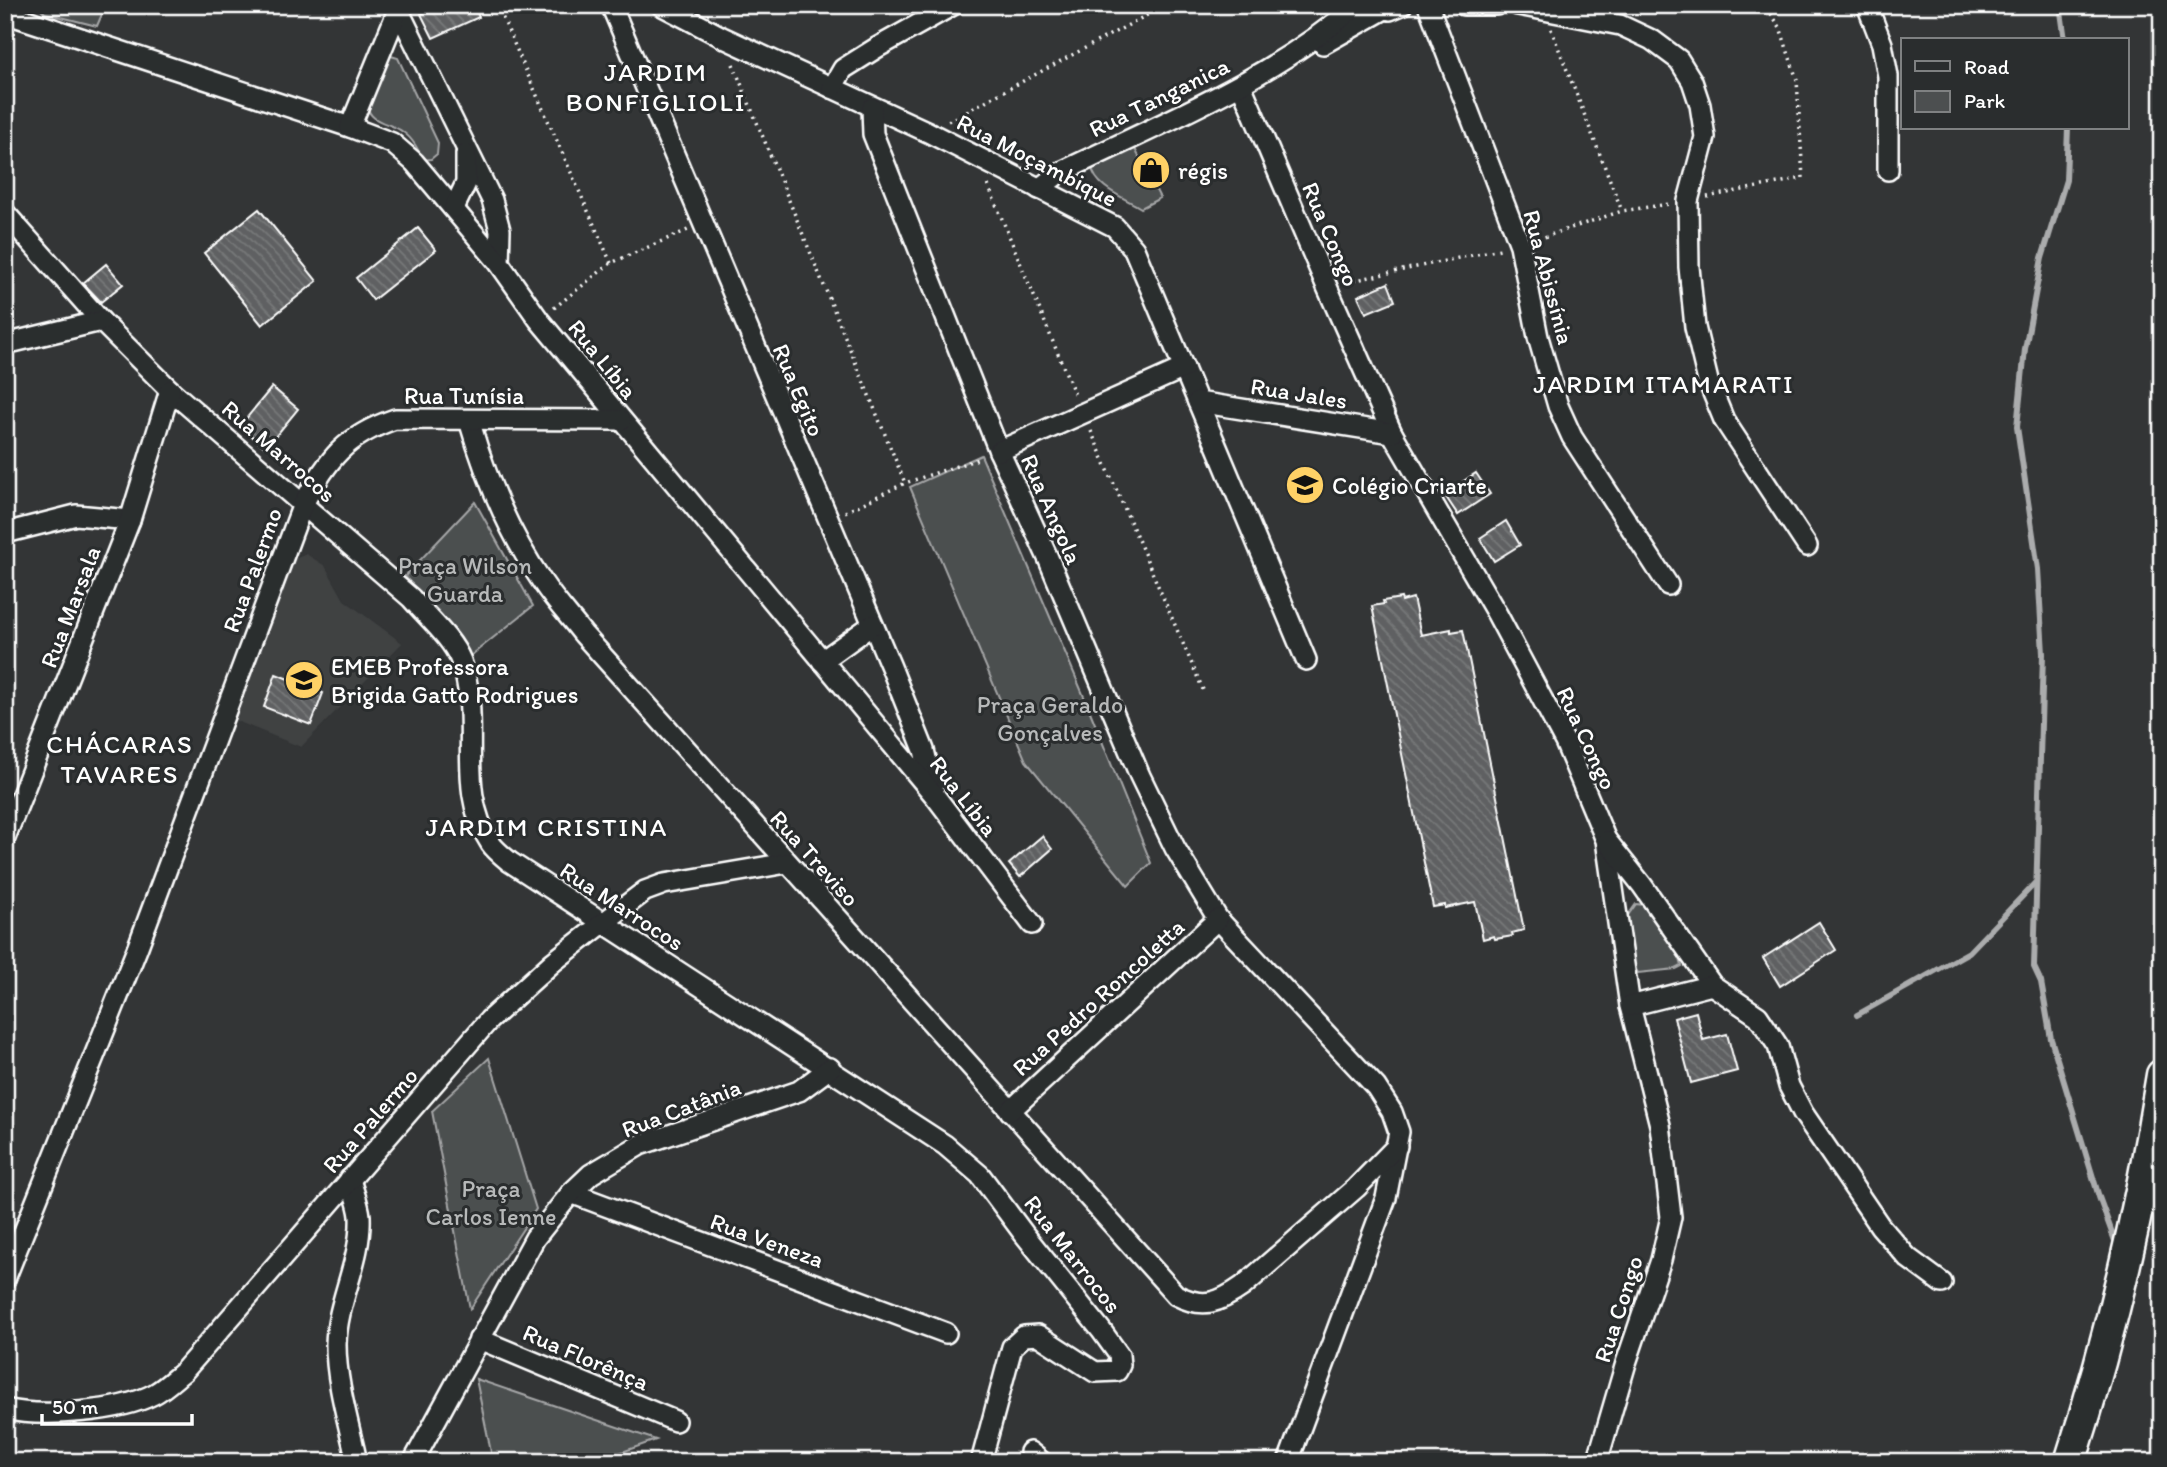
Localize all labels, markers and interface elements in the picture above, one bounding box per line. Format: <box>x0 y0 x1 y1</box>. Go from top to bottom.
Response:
legend <box>1901 38 2128 130</box>
street label: Rua Tanganica <box>1084 50 1234 143</box>
text: Road <box>1964 54 2010 79</box>
district label: JARDIM BONFIGLIOLI <box>566 56 746 118</box>
text: Park <box>1964 88 2006 113</box>
street label: Rua Moçambique <box>952 107 1122 213</box>
shop icon: régis <box>1130 149 1172 191</box>
place label: régis <box>1178 156 1228 185</box>
street label: Rua Congo <box>1296 177 1366 291</box>
street label: Rua Abissínia <box>1517 207 1581 348</box>
street label: Rua Líbia <box>562 313 644 405</box>
street label: Rua Egito <box>767 339 831 441</box>
district label: JARDIM ITAMARATI <box>1533 368 1795 400</box>
street label: Rua Jales <box>1249 371 1349 415</box>
street label: Rua Tunísia <box>404 381 524 410</box>
street label: Rua Marrocos <box>216 394 342 508</box>
street label: Rua Angola <box>1015 449 1089 569</box>
school or university icon: Colégio Criarte <box>1284 464 1326 506</box>
place label: Colégio Criarte <box>1332 471 1487 500</box>
street label: Rua Palermo <box>216 504 288 636</box>
street label: Rua Marsala <box>34 542 107 672</box>
park label: Praça Wilson Guarda <box>398 551 532 608</box>
place label: EMEB Professora Brigida Gatto Rodrigues <box>331 652 578 709</box>
school or university icon: EMEB Professora Brigida Gatto Rodrigues <box>283 659 325 701</box>
street label: Rua Congo <box>1550 682 1624 794</box>
park label: Praça Geraldo Gonçalves <box>977 690 1123 747</box>
district label: CHÁCARAS TAVARES <box>46 728 194 790</box>
street label: Rua Líbia <box>924 750 1005 842</box>
street label: Rua Treviso <box>764 804 866 912</box>
district label: JARDIM CRISTINA <box>425 811 669 843</box>
street label: Rua Marrocos <box>555 855 689 957</box>
street label: Rua Pedro Roncoletta <box>1006 912 1190 1082</box>
street label: Rua Palermo <box>316 1061 424 1179</box>
street label: Rua Catânia <box>617 1072 745 1144</box>
park label: Praça Carlos Ienne <box>426 1174 556 1231</box>
street label: Rua Marrocos <box>1018 1189 1128 1319</box>
street label: Rua Veneza <box>706 1206 828 1274</box>
street label: Rua Congo <box>1587 1252 1649 1366</box>
street label: Rua Florênça <box>519 1317 654 1397</box>
scale bar <box>42 1383 192 1427</box>
text: 50 m <box>52 1394 99 1419</box>

